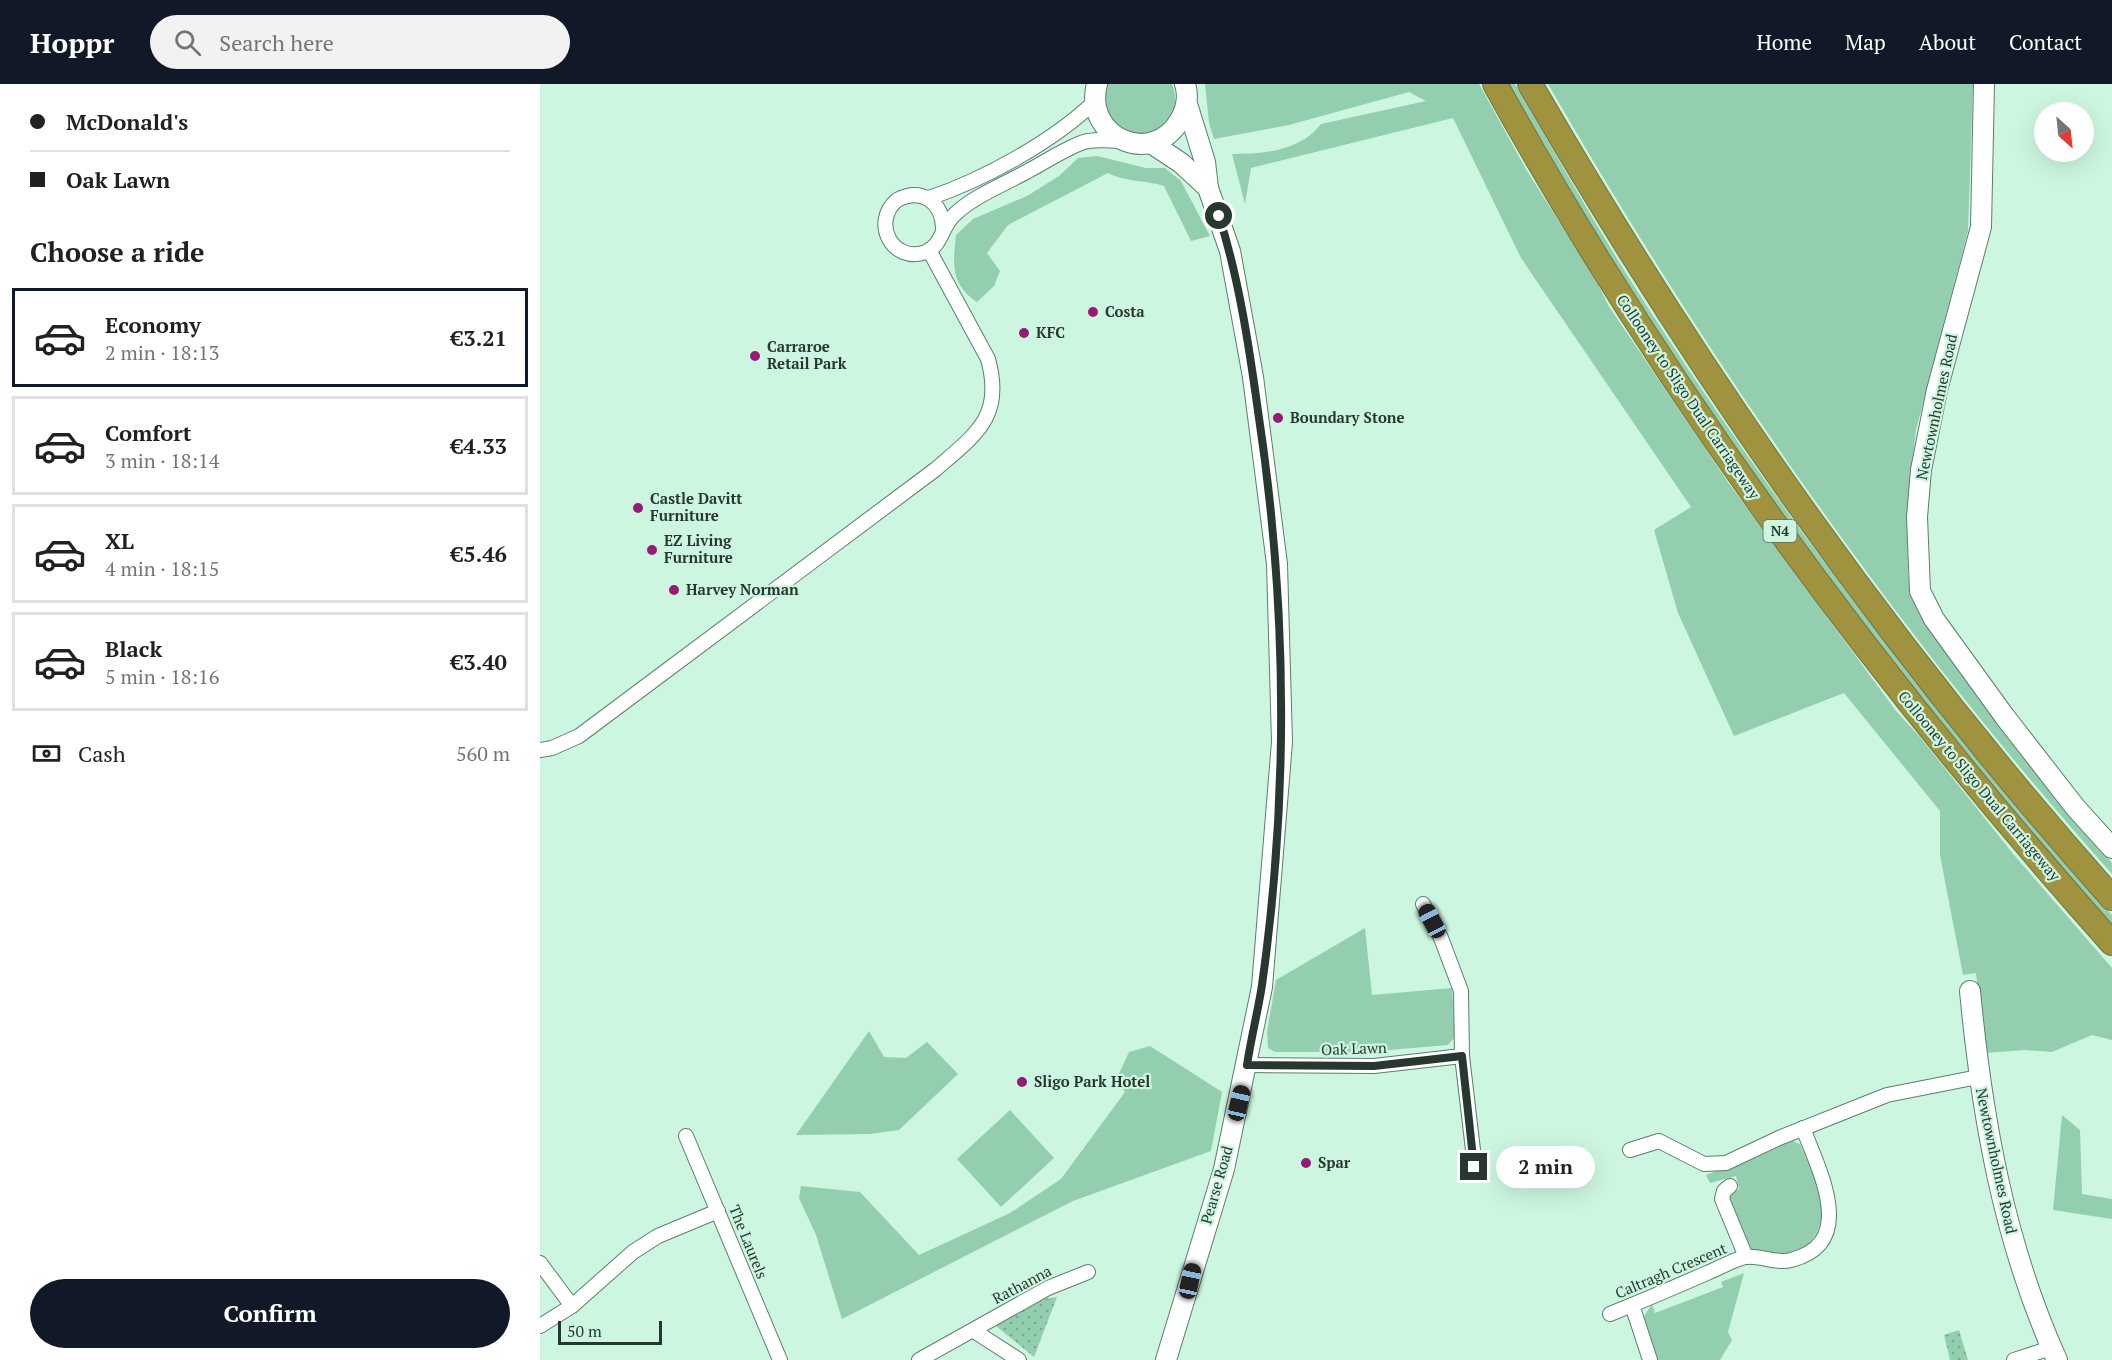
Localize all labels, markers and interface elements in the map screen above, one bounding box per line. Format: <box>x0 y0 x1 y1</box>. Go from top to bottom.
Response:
search box <box>150 15 570 69</box>
text: Hoppr <box>30 24 114 61</box>
icon: search <box>171 26 204 59</box>
text: Search here <box>219 28 334 57</box>
text: Home <box>1756 28 1812 56</box>
text: Map <box>1845 28 1886 56</box>
text: About <box>1919 28 1976 56</box>
text: Contact <box>2009 28 2082 56</box>
north arrow <box>2034 102 2094 162</box>
map controls <box>2034 102 2094 162</box>
text: McDonald's <box>66 107 188 136</box>
text: Oak Lawn <box>66 165 170 194</box>
route start <box>1205 202 1232 229</box>
text: Choose a ride <box>30 234 205 270</box>
street label: Collooney to Sligo Dual Carriageway <box>1613 290 1765 503</box>
place label: Costa <box>1105 301 1145 321</box>
marker: Costa <box>1086 305 1100 319</box>
text: Economy <box>105 310 201 339</box>
icon: car <box>33 311 87 365</box>
place label: KFC <box>1036 322 1065 342</box>
text: €3.21 <box>451 323 507 352</box>
marker: KFC <box>1017 326 1031 340</box>
street label: Newtownholmes Road <box>1911 332 1961 482</box>
place label: Carraroe Retail Park <box>767 336 847 373</box>
text: 2 min · 18:13 <box>105 339 219 366</box>
marker: Carraroe Retail Park <box>748 349 762 363</box>
place label: Boundary Stone <box>1290 407 1405 427</box>
marker: Boundary Stone <box>1271 411 1285 425</box>
text: Comfort <box>105 418 191 447</box>
icon: car <box>33 419 87 473</box>
text: €4.33 <box>451 431 507 460</box>
text: 3 min · 18:14 <box>105 447 219 474</box>
place label: Castle Davitt Furniture <box>650 488 742 525</box>
marker: Castle Davitt Furniture <box>631 501 645 515</box>
road number: N4 <box>1764 520 1796 542</box>
text: XL <box>105 526 134 555</box>
icon: car <box>33 527 87 581</box>
place label: EZ Living Furniture <box>664 530 733 567</box>
text: €5.46 <box>451 539 507 568</box>
marker: EZ Living Furniture <box>645 543 659 557</box>
text: 4 min · 18:15 <box>105 555 219 582</box>
place label: Harvey Norman <box>686 579 799 599</box>
marker: Harvey Norman <box>667 583 681 597</box>
text: Black <box>105 634 162 663</box>
icon: car <box>33 635 87 689</box>
text: €3.40 <box>451 647 507 676</box>
text: 5 min · 18:16 <box>105 663 219 690</box>
street label: Collooney to Sligo Dual Carriageway <box>1894 686 2066 885</box>
icon: cash <box>30 737 63 770</box>
text: Cash <box>78 739 126 768</box>
text: 560 m <box>456 740 510 767</box>
car <box>1416 901 1448 941</box>
street label: Oak Lawn <box>1321 1037 1387 1059</box>
place label: Sligo Park Hotel <box>1034 1071 1150 1091</box>
marker: Sligo Park Hotel <box>1015 1075 1029 1089</box>
car <box>1226 1083 1252 1123</box>
street label: Newtownholmes Road <box>1972 1086 2022 1236</box>
street label: Pearse Road <box>1195 1143 1237 1226</box>
callout: 2 min <box>1495 1146 1594 1188</box>
place label: Spar <box>1318 1152 1351 1172</box>
route end <box>1460 1153 1487 1180</box>
text: 2 min <box>1518 1153 1573 1180</box>
marker: Spar <box>1299 1156 1313 1170</box>
street label: The Laurels <box>725 1202 773 1282</box>
street label: Caltragh Crescent <box>1612 1237 1730 1303</box>
street label: Rathanna <box>988 1260 1055 1308</box>
car <box>1177 1262 1203 1300</box>
button: Confirm <box>30 1279 510 1348</box>
scale bar <box>558 1318 662 1346</box>
text: 50 m <box>567 1320 602 1342</box>

